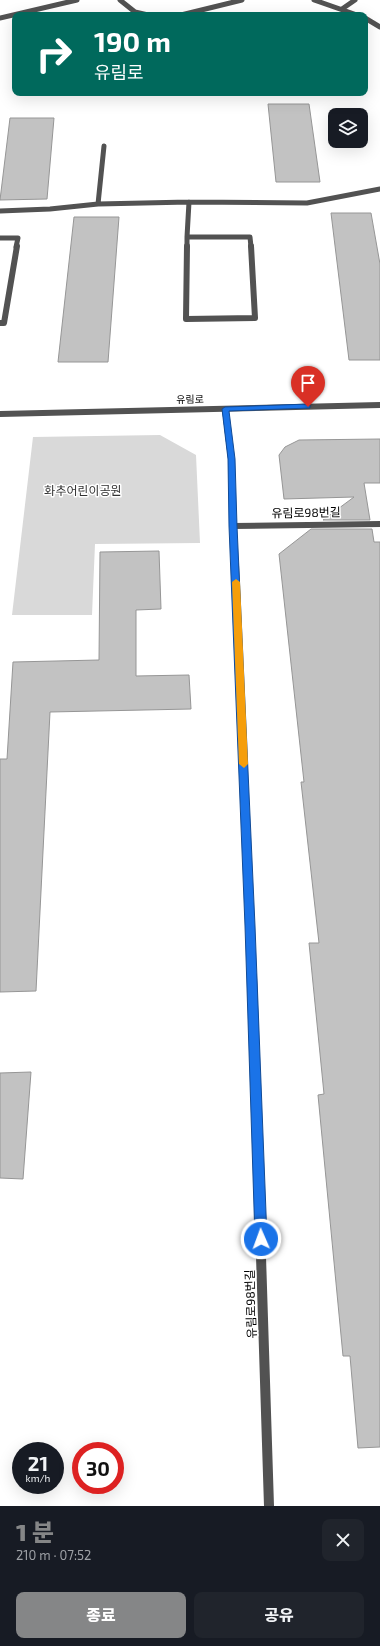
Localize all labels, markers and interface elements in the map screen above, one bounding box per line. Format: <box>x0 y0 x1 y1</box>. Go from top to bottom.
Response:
text: 190 m <box>94 24 171 58</box>
icon: right <box>28 28 80 80</box>
text: 유림로 <box>94 61 144 83</box>
map controls <box>328 108 368 148</box>
button: layers <box>328 108 368 148</box>
pin <box>291 366 325 407</box>
icon: arrive <box>297 372 319 394</box>
street label: 유림로 <box>176 393 204 405</box>
park label: 화추어린이공원 <box>44 483 122 497</box>
street label: 유림로98번길 <box>271 504 341 520</box>
position arrow <box>240 1218 282 1260</box>
street label: 유림로98번길 <box>242 1269 258 1339</box>
speed limit sign: 30 <box>72 1442 124 1494</box>
text: 21 <box>28 1451 48 1475</box>
text: km/h <box>26 1472 50 1484</box>
text: 1 분 <box>16 1517 54 1546</box>
button: close <box>322 1519 364 1561</box>
text: 210 m · 07:52 <box>16 1547 91 1563</box>
button: 종료 <box>16 1592 186 1638</box>
button: 공유 <box>194 1592 364 1638</box>

